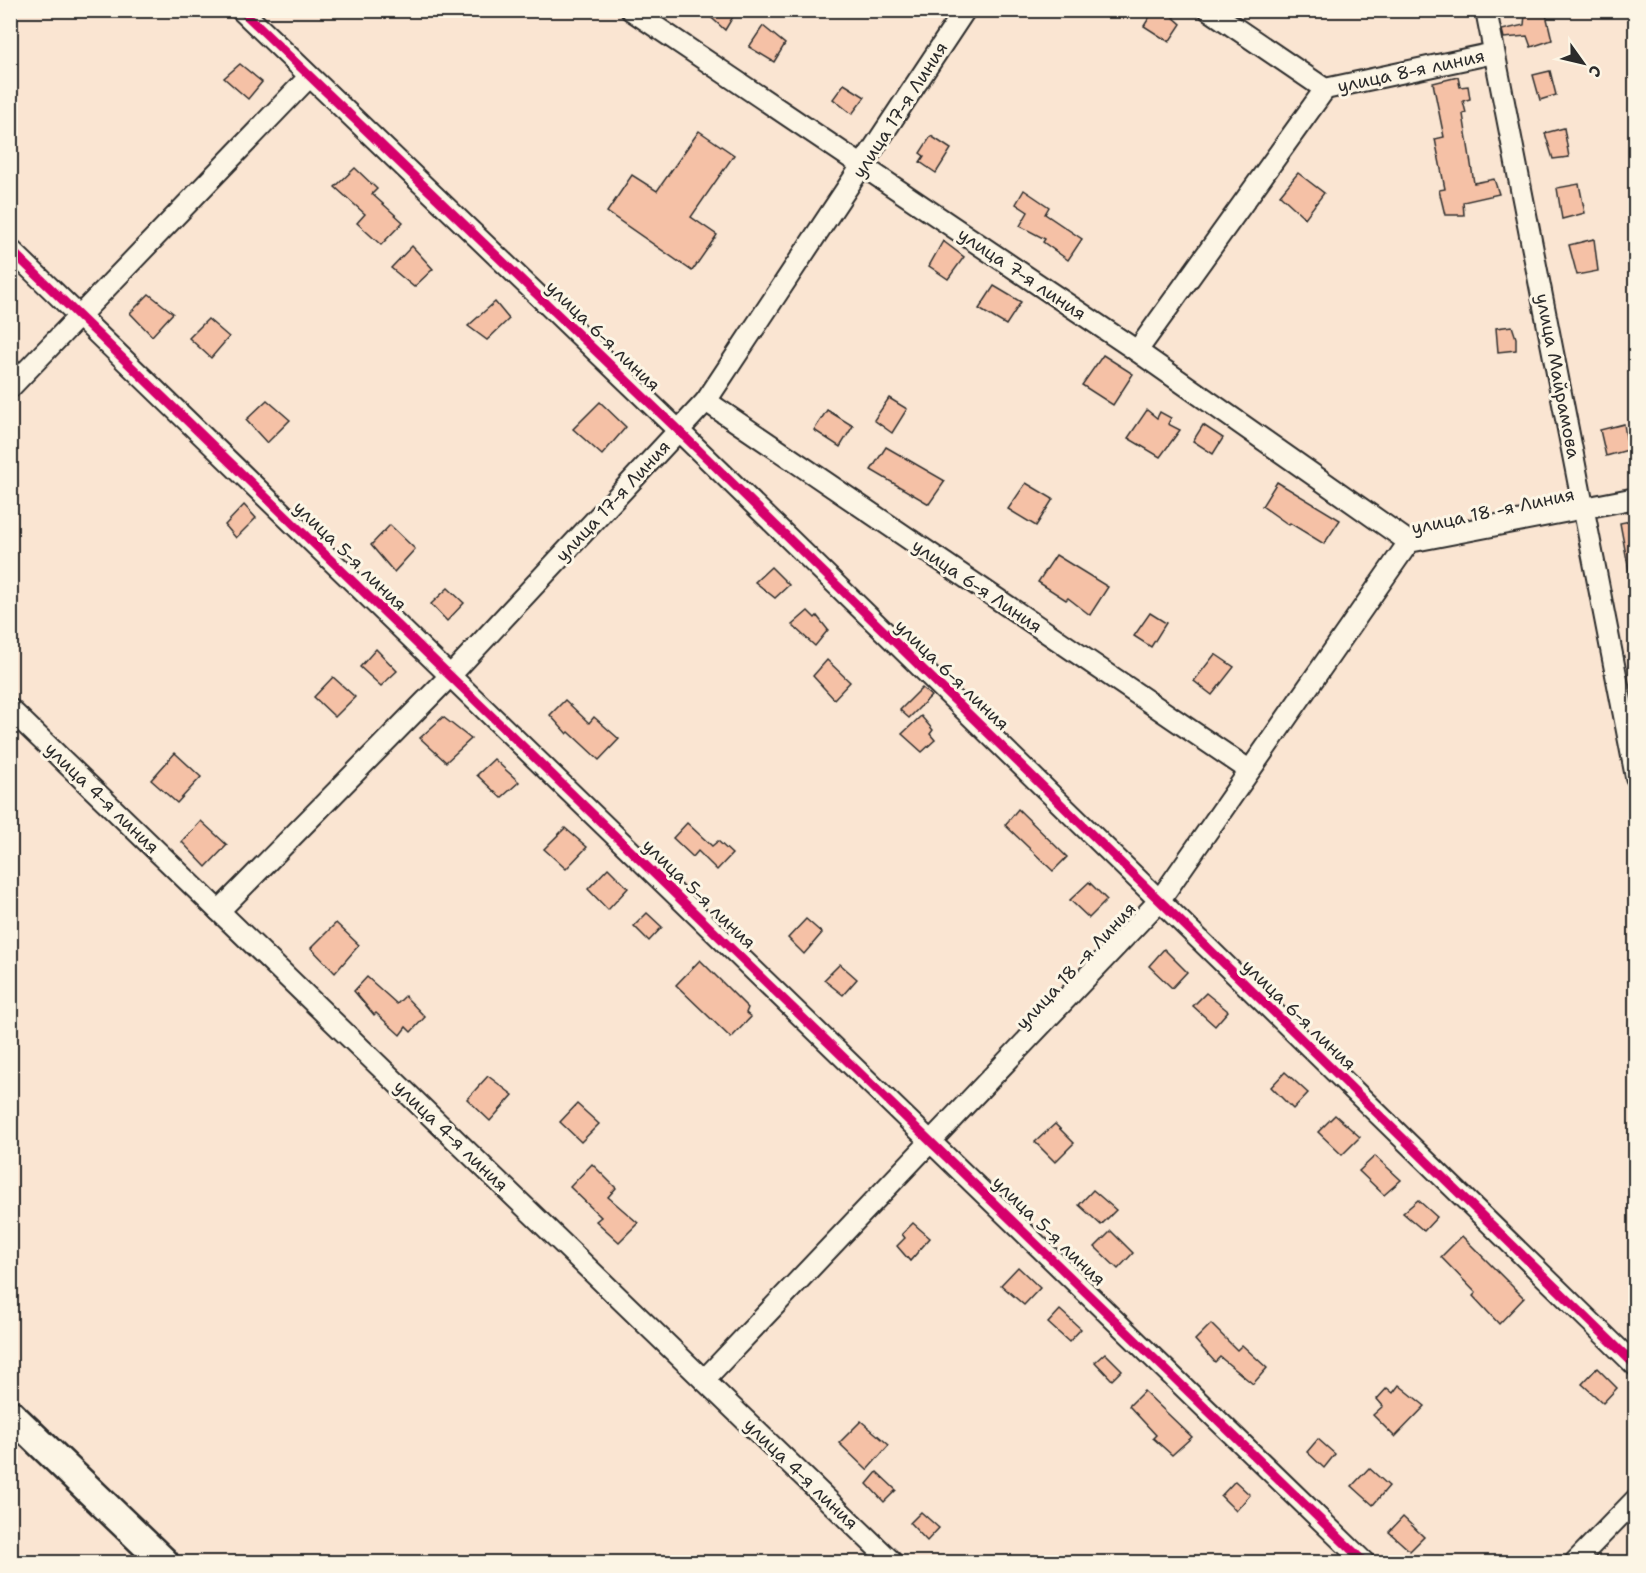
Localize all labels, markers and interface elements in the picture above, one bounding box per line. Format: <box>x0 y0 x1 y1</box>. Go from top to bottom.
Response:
north arrow <box>1553 33 1613 93</box>
street label: улица 17-я Линия <box>847 37 953 183</box>
street label: улица 8-я линия <box>1335 44 1487 98</box>
text: С <box>1583 61 1606 81</box>
street label: улица 7-я линия <box>953 222 1091 326</box>
street label: улица 6-я линия <box>541 275 665 397</box>
street label: улица Майрамова <box>1530 291 1586 461</box>
street label: улица 17-я Линия <box>550 435 676 567</box>
street label: улица 18 -я Линия <box>1409 482 1577 540</box>
street label: улица 5-я линия <box>288 496 412 616</box>
street label: улица 6-я Линия <box>907 534 1047 638</box>
street label: улица 6-я линия <box>890 614 1014 736</box>
street label: улица 4-я линия <box>40 737 164 859</box>
street label: улица 5-я линия <box>637 834 761 954</box>
street label: улица 18 -я Линия <box>1011 897 1141 1035</box>
street label: улица 6-я линия <box>1237 954 1361 1076</box>
street label: улица 4-я линия <box>389 1075 513 1197</box>
street label: улица 5-я линия <box>987 1171 1111 1291</box>
street label: улица 4-я линия <box>739 1413 863 1535</box>

